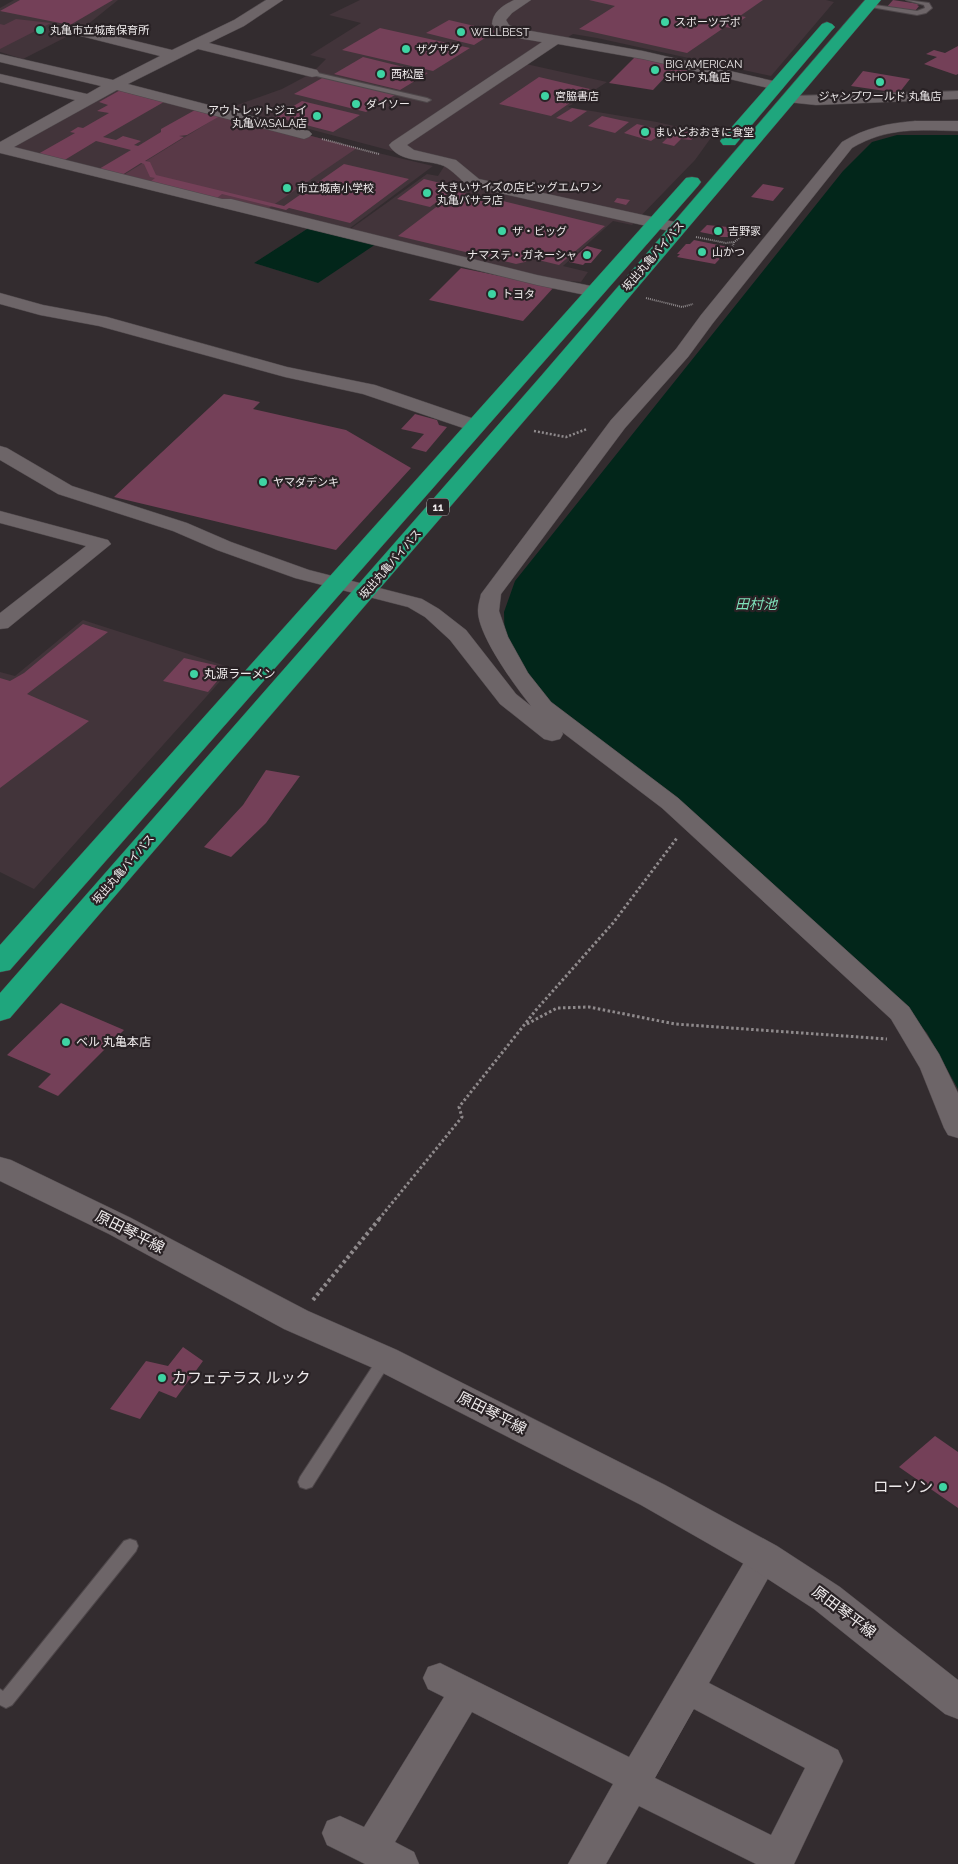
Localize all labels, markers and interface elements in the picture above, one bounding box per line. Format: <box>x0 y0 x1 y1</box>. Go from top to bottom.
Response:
marker: スポーツデポ <box>659 16 671 28</box>
place label: スポーツデポ <box>675 16 741 29</box>
marker: 丸亀市立城南保育所 <box>34 24 46 36</box>
place label: 丸亀市立城南保育所 <box>50 24 150 37</box>
marker: WELLBEST <box>455 26 467 38</box>
place label: WELLBEST <box>471 26 530 39</box>
marker: ザグザグ <box>400 43 412 55</box>
place label: ザグザグ <box>416 43 460 56</box>
place label: BIG AMERICAN SHOP 丸亀店 <box>665 58 742 84</box>
marker: BIG AMERICAN SHOP 丸亀店 <box>649 64 661 76</box>
marker: 西松屋 <box>375 68 387 80</box>
place label: 西松屋 <box>391 68 424 81</box>
marker: ジャンプワールド 丸亀店 <box>874 76 886 88</box>
marker: 宮脇書店 <box>539 90 551 102</box>
place label: 宮脇書店 <box>555 90 599 103</box>
place label: ジャンプワールド 丸亀店 <box>819 90 941 103</box>
marker: ダイソー <box>350 98 362 110</box>
place label: ダイソー <box>366 98 410 111</box>
place label: アウトレットジェイ 丸亀VASALA店 <box>208 104 307 130</box>
marker: アウトレットジェイ 丸亀VASALA店 <box>311 110 323 122</box>
marker: まいどおおきに食堂 <box>639 126 651 138</box>
place label: まいどおおきに食堂 <box>655 126 754 139</box>
place label: 大きいサイズの店ビッグエムワン 丸亀バサラ店 <box>437 181 602 207</box>
marker: 市立城南小学校 <box>281 182 293 194</box>
place label: 市立城南小学校 <box>297 182 374 195</box>
marker: 大きいサイズの店ビッグエムワン 丸亀バサラ店 <box>421 187 433 199</box>
street label: 坂出丸亀バイパス <box>620 219 687 294</box>
marker: ザ・ビッグ <box>496 225 508 237</box>
place label: ザ・ビッグ <box>512 225 567 238</box>
marker: 吉野家 <box>712 225 724 237</box>
place label: 吉野家 <box>728 225 761 238</box>
marker: 山かつ <box>696 246 708 258</box>
place label: 山かつ <box>712 246 745 259</box>
place label: ナマステ・ガネーシャ <box>467 249 577 262</box>
marker: ナマステ・ガネーシャ <box>581 249 593 261</box>
marker: トヨタ <box>486 288 498 300</box>
place label: トヨタ <box>502 288 535 301</box>
marker: ヤマダデンキ <box>257 476 269 488</box>
place label: ヤマダデンキ <box>273 476 339 489</box>
road number: 11 <box>427 498 449 516</box>
street label: 坂出丸亀バイパス <box>357 527 424 602</box>
water label: 田村池 <box>735 596 779 612</box>
place label: 丸源ラーメン <box>204 667 276 681</box>
marker: 丸源ラーメン <box>188 668 200 680</box>
street label: 坂出丸亀バイパス <box>90 832 157 907</box>
place label: ベル 丸亀本店 <box>76 1035 151 1049</box>
marker: ベル 丸亀本店 <box>60 1036 72 1048</box>
street label: 原田琴平線 <box>92 1207 168 1257</box>
place label: カフェテラス ルック <box>172 1369 311 1387</box>
marker: カフェテラス ルック <box>156 1372 168 1384</box>
street label: 原田琴平線 <box>454 1388 530 1438</box>
place label: ローソン <box>873 1478 933 1496</box>
marker: ローソン <box>937 1481 949 1493</box>
street label: 原田琴平線 <box>809 1582 879 1642</box>

